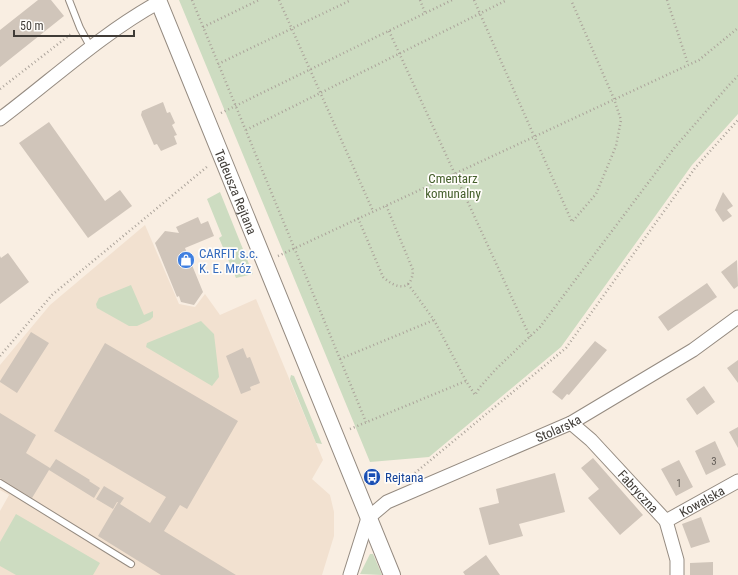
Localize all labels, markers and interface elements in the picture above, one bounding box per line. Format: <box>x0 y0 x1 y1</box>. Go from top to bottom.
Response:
scale bar <box>14 12 134 38</box>
text: 50 m <box>20 19 44 33</box>
street label: Tadeusza Rejtana <box>212 147 260 237</box>
park label: Cmentarz komunalny <box>425 171 481 201</box>
place label: CARFIT s.c. K. E. Mróz <box>199 246 258 276</box>
shop icon: CARFIT s.c. K. E. Mróz <box>176 250 196 270</box>
street label: Stolarska <box>533 412 584 445</box>
house number: 3 <box>711 455 717 468</box>
bus stop icon: Rejtana <box>362 467 382 487</box>
street label: Fabryczna <box>615 467 661 516</box>
place label: Rejtana <box>385 470 424 485</box>
house number: 1 <box>676 477 682 490</box>
street label: Kowalska <box>677 483 727 520</box>

